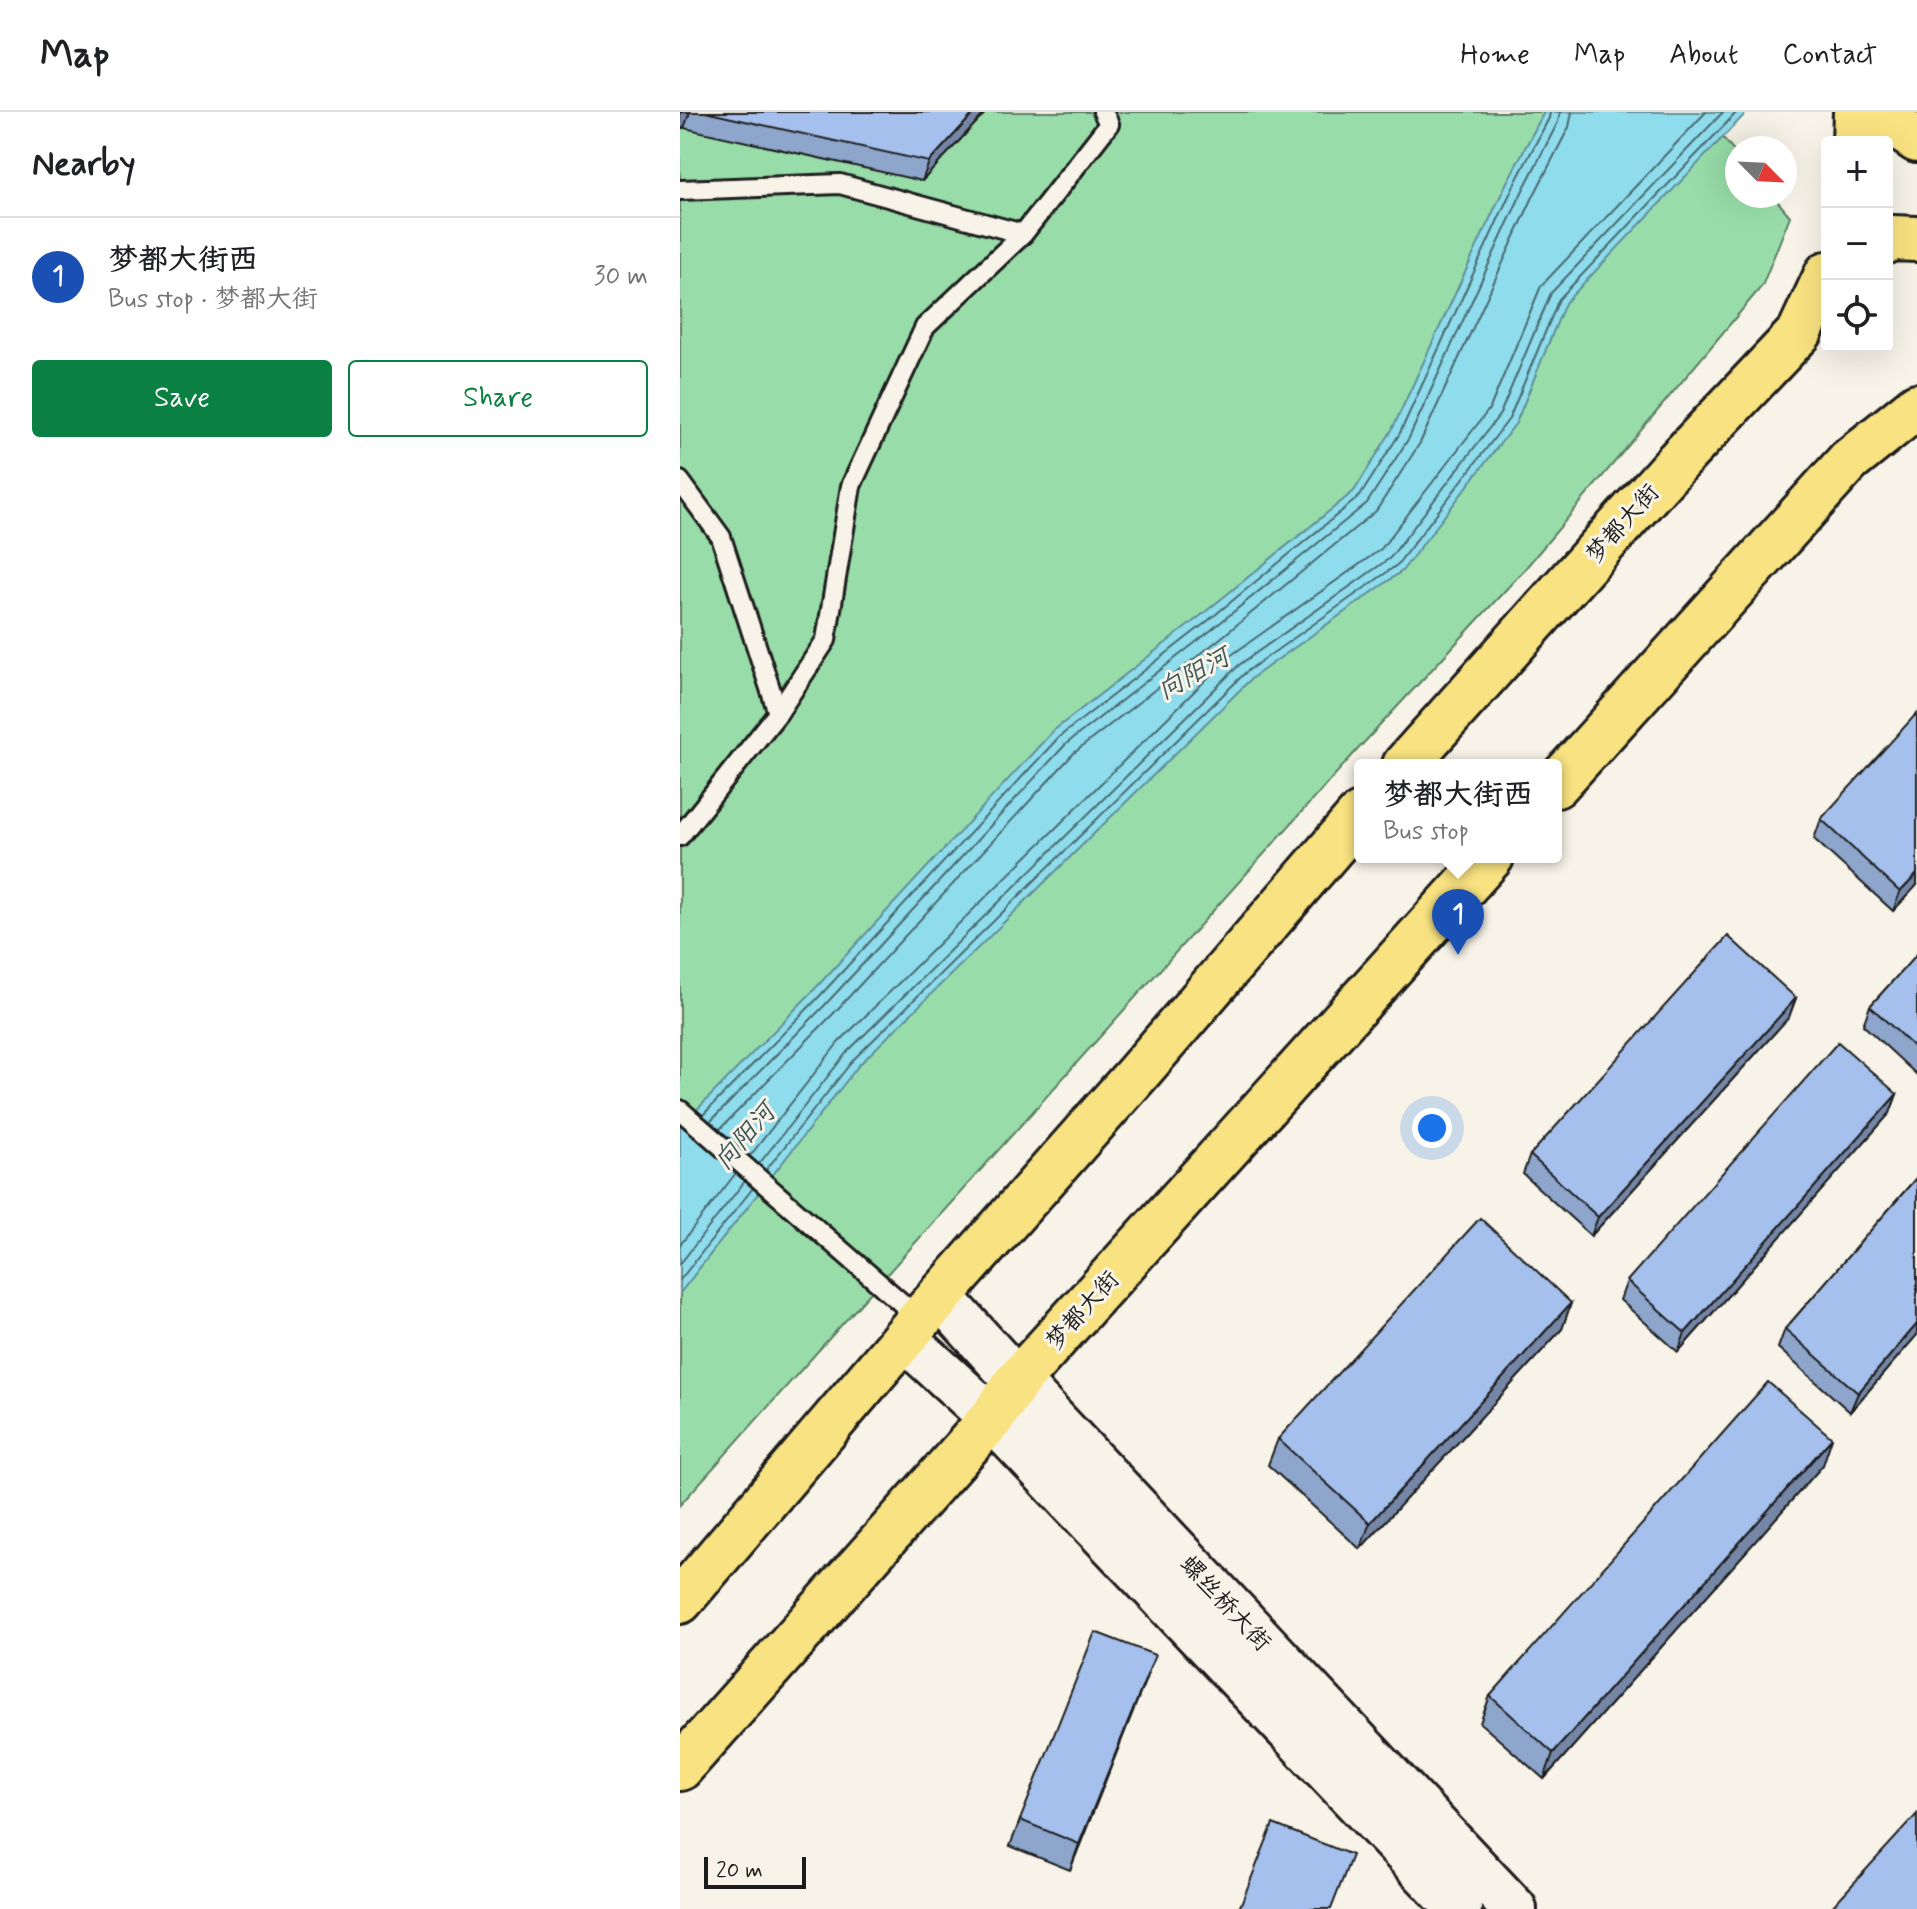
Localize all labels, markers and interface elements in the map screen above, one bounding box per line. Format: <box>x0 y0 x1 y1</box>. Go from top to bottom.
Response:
text: Map <box>40 31 110 80</box>
text: Home <box>1460 37 1530 74</box>
text: Map <box>1574 37 1625 74</box>
text: About <box>1669 37 1738 74</box>
text: Contact <box>1782 37 1877 74</box>
north arrow <box>1725 136 1797 208</box>
map controls <box>1821 136 1893 352</box>
button: + <box>1821 136 1893 208</box>
text: Nearby <box>32 142 136 187</box>
button: − <box>1821 208 1893 280</box>
text: 梦都大街西 <box>108 241 258 280</box>
text: 1 <box>52 260 64 294</box>
text: 30 m <box>594 260 648 294</box>
button: locate <box>1821 280 1893 352</box>
text: Bus stop · 梦都大街 <box>108 283 318 317</box>
button: Save <box>32 360 332 437</box>
button: Share <box>348 360 648 437</box>
street label: 梦都大街 <box>1579 478 1667 570</box>
water label: 向阳河 <box>1152 639 1240 709</box>
popup <box>1354 759 1562 863</box>
text: 梦都大街西 <box>1383 776 1533 815</box>
text: Bus stop <box>1383 815 1469 849</box>
pin: 1 <box>1432 889 1484 955</box>
water label: 向阳河 <box>707 1094 787 1178</box>
your location <box>1412 1108 1452 1148</box>
street label: 梦都大街 <box>1039 1265 1127 1357</box>
street label: 螺丝桥大街 <box>1173 1550 1277 1658</box>
scale bar <box>704 1853 806 1889</box>
text: 20 m <box>716 1857 763 1885</box>

